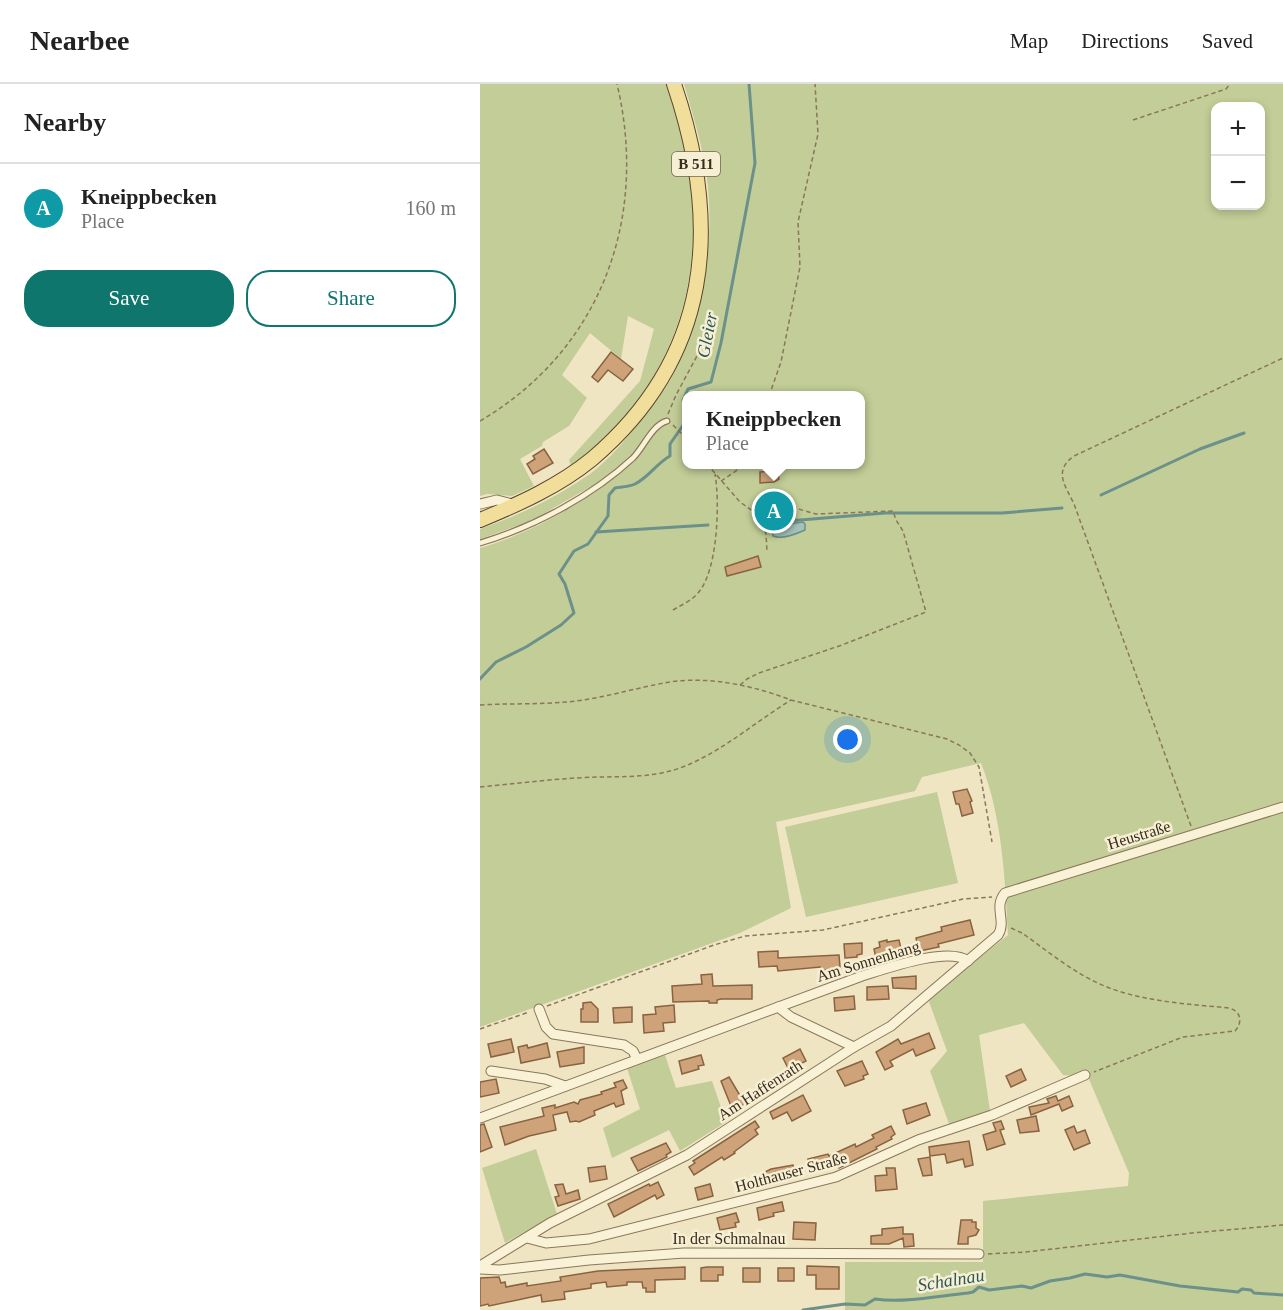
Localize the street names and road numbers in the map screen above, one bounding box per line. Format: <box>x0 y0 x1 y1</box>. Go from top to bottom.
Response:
road number: B 511 <box>672 152 720 176</box>
street label: Heustraße <box>1106 817 1172 853</box>
street label: Am Sonnenhang <box>814 937 922 986</box>
street label: Am Haffenrath <box>715 1056 805 1124</box>
street label: Holthauser Straße <box>733 1149 849 1195</box>
street label: In der Schmalnau <box>673 1230 785 1247</box>

